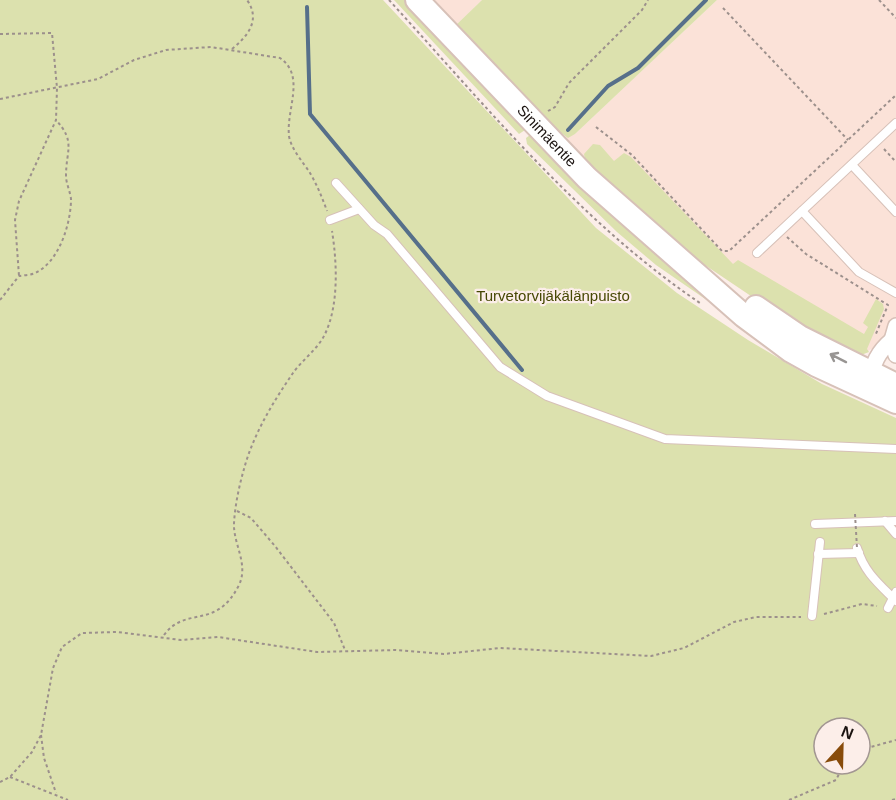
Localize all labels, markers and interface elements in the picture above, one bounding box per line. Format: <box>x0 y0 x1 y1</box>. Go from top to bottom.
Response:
street label: Sinimäentie <box>514 101 580 170</box>
park label: Turvetorvijäkälänpuisto <box>476 287 630 304</box>
one-way arrow <box>830 351 848 363</box>
north arrow <box>812 716 872 776</box>
text: N <box>839 723 856 743</box>

